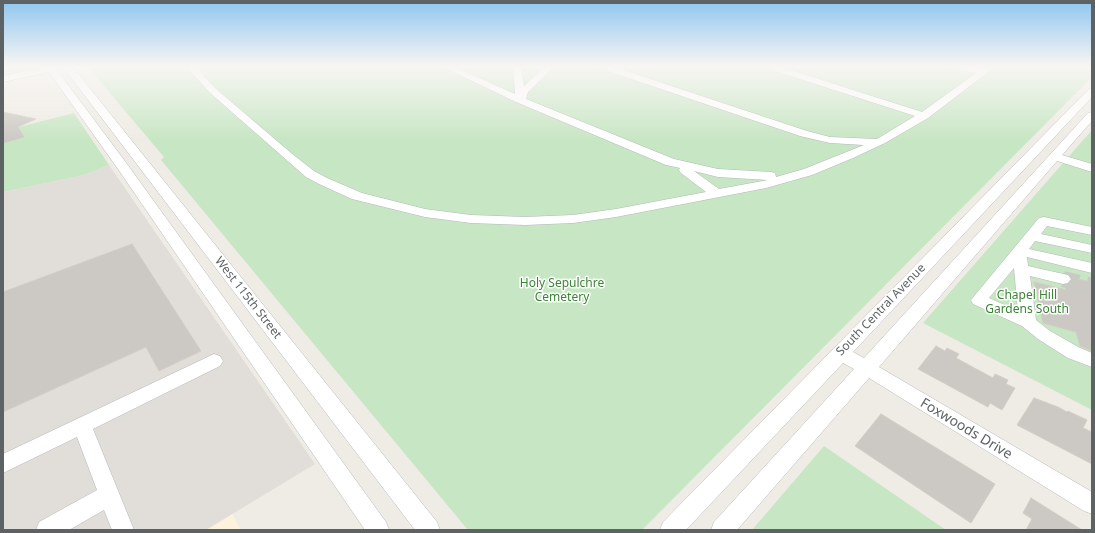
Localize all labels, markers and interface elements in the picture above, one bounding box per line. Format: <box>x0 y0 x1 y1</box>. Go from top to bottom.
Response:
street label: West 115th Street <box>212 254 284 342</box>
street label: South Central Avenue <box>833 261 929 359</box>
park label: Holy Sepulchre Cemetery <box>520 277 604 305</box>
park label: Chapel Hill Gardens South <box>985 289 1069 317</box>
street label: Foxwoods Drive <box>917 395 1015 463</box>

